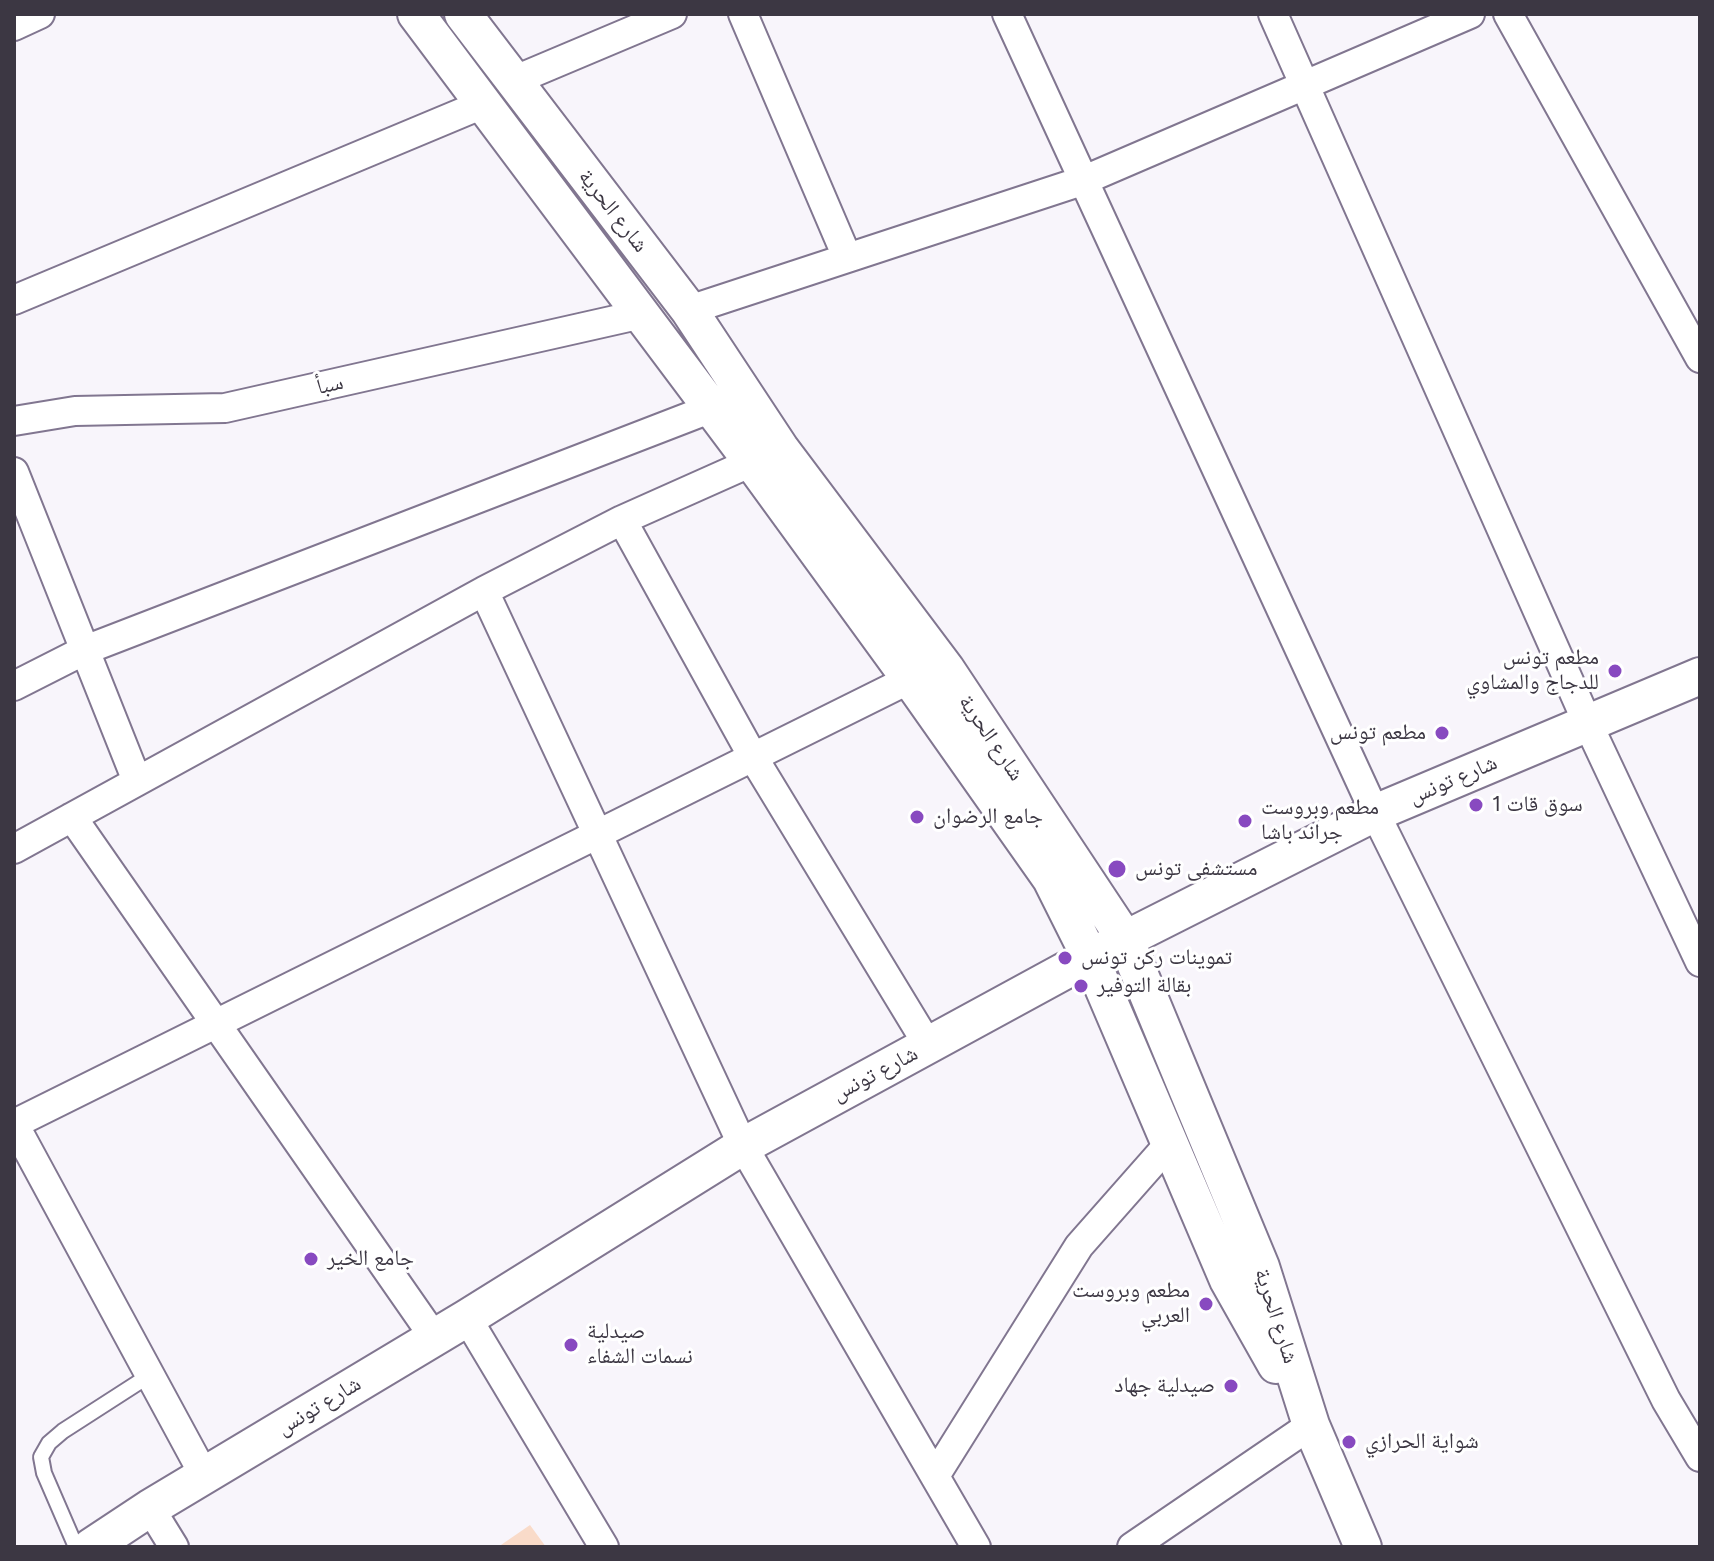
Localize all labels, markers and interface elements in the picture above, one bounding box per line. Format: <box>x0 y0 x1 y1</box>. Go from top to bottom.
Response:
street label: شارع الحرية <box>572 164 654 258</box>
street label: سبأ <box>314 369 346 401</box>
place label: مطعم تونس للدجاج والمشاوي <box>1466 645 1599 696</box>
marker: مطعم تونس للدجاج والمشاوي <box>1606 662 1624 680</box>
street label: شارع الحرية <box>953 690 1029 786</box>
place label: مطعم تونس <box>1330 720 1426 746</box>
marker: مطعم تونس <box>1433 724 1451 742</box>
street label: شارع تونس <box>1405 750 1501 810</box>
place label: سوق قات 1 <box>1492 792 1583 818</box>
place label: مطعم وبروست جراند باشا <box>1261 795 1379 846</box>
marker: سوق قات 1 <box>1467 796 1485 814</box>
place label: جامع الرضوان <box>933 804 1043 830</box>
marker: جامع الرضوان <box>908 808 926 826</box>
marker: مطعم وبروست جراند باشا <box>1236 812 1254 830</box>
place label: مستشفى تونس <box>1135 856 1257 882</box>
marker: مستشفى تونس <box>1106 858 1128 880</box>
place label: تموينات ركن تونس <box>1081 945 1232 971</box>
marker: تموينات ركن تونس <box>1056 949 1074 967</box>
place label: بقالة التوفير <box>1097 973 1191 999</box>
marker: بقالة التوفير <box>1072 977 1090 995</box>
street label: شارع تونس <box>828 1040 922 1108</box>
place label: جامع الخير <box>327 1246 414 1272</box>
marker: جامع الخير <box>302 1250 320 1268</box>
street label: شارع الحرية <box>1248 1265 1304 1367</box>
place label: مطعم وبروست العربي <box>1072 1278 1190 1330</box>
marker: مطعم وبروست العربي <box>1197 1295 1215 1313</box>
place label: صيدلية نسمات الشفاء <box>587 1319 693 1370</box>
marker: صيدلية نسمات الشفاء <box>562 1336 580 1354</box>
street label: شارع تونس <box>272 1371 366 1441</box>
place label: صيدلية جهاد <box>1114 1373 1215 1399</box>
marker: صيدلية جهاد <box>1222 1377 1240 1395</box>
place label: شواية الحرازي <box>1365 1429 1479 1455</box>
marker: شواية الحرازي <box>1340 1433 1358 1451</box>

